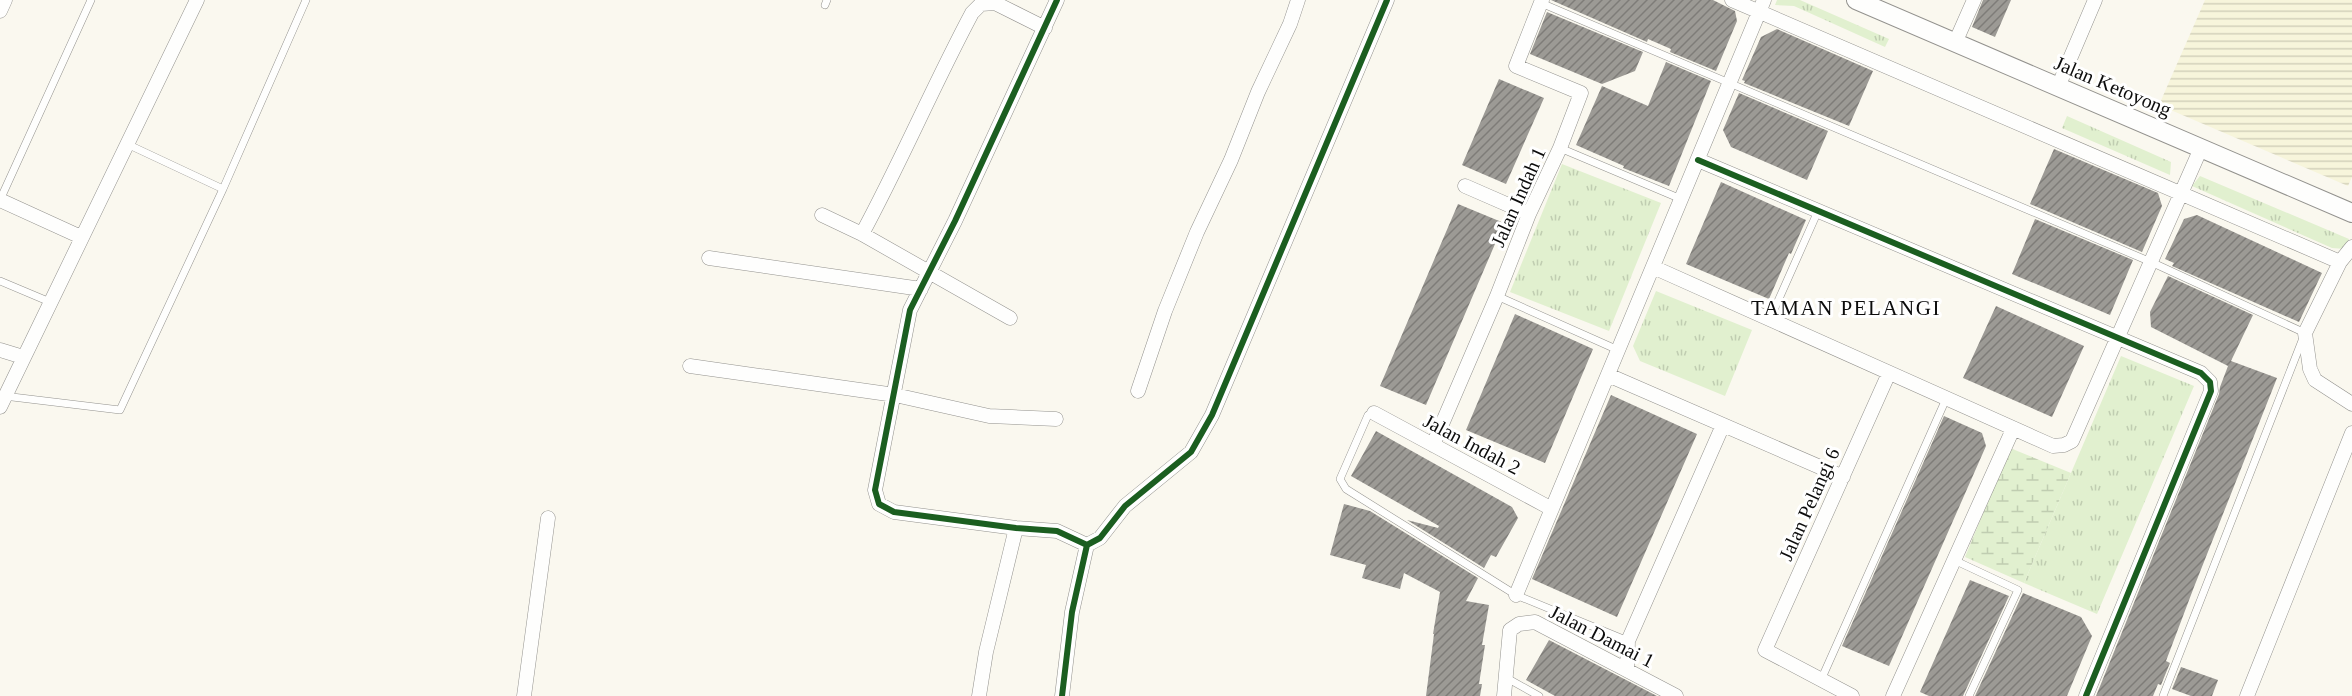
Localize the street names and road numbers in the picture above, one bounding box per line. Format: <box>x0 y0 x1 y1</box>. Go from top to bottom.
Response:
street label: Jalan Ketoyong <box>2051 51 2175 121</box>
street label: Jalan Indah 1 <box>1486 144 1550 250</box>
street label: Jalan Indah 2 <box>1420 409 1524 479</box>
street label: Jalan Pelangi 6 <box>1774 444 1845 564</box>
street label: Jalan Damai 1 <box>1546 600 1658 672</box>

